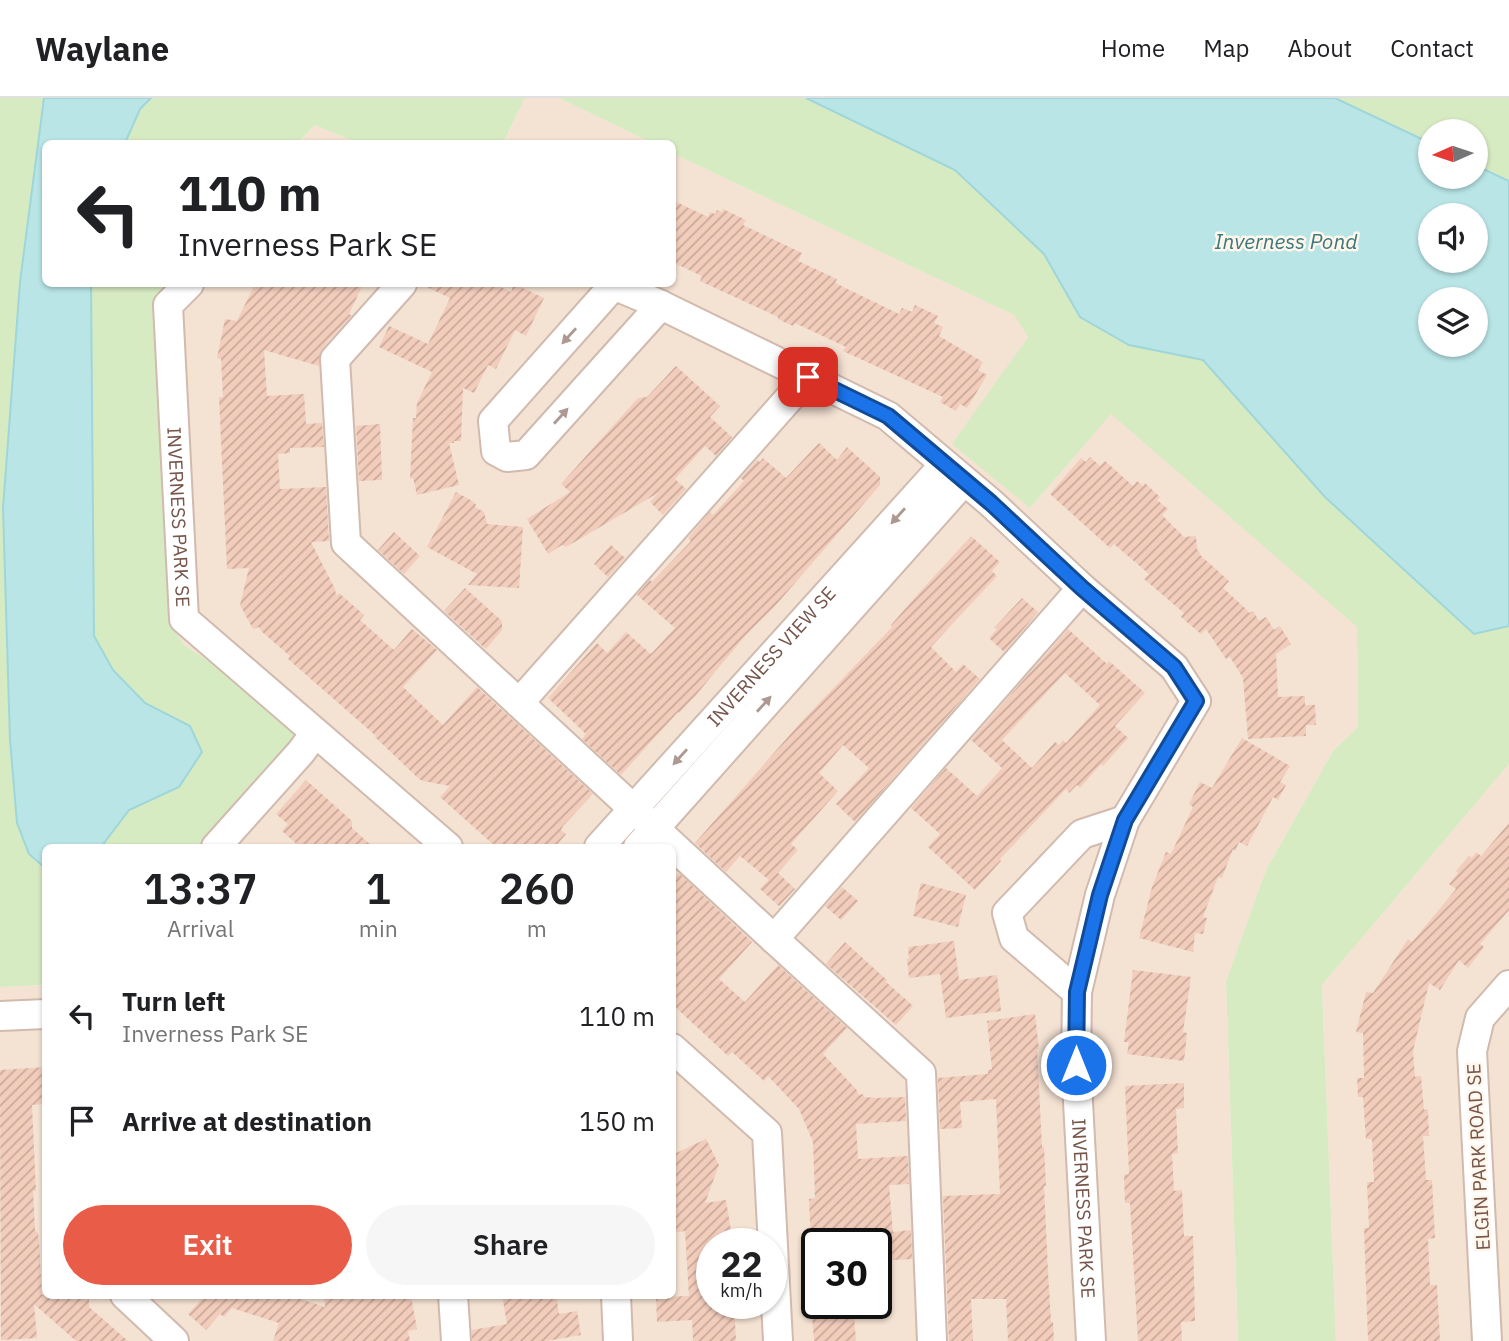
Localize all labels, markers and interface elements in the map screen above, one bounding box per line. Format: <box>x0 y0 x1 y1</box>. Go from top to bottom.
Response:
text: Waylane <box>35 27 169 70</box>
text: Home <box>1101 32 1165 64</box>
text: Map <box>1203 32 1249 64</box>
text: About <box>1287 32 1352 64</box>
text: Contact <box>1390 32 1474 64</box>
north arrow <box>1418 119 1488 189</box>
map controls <box>1418 119 1488 357</box>
text: 110 m <box>178 161 322 224</box>
icon: left <box>63 168 154 259</box>
button: sound <box>1418 203 1488 273</box>
text: Inverness Park SE <box>178 223 437 265</box>
water label: Inverness Pond <box>1214 227 1358 255</box>
button: layers <box>1418 287 1488 357</box>
one-way arrow <box>561 327 577 345</box>
pin <box>778 347 838 407</box>
icon: arrive <box>789 358 827 396</box>
one-way arrow <box>553 407 569 425</box>
street label: INVERNESS PARK SE <box>162 426 195 608</box>
one-way arrow <box>891 507 907 524</box>
street label: INVERNESS VIEW SE <box>702 581 841 731</box>
one-way arrow <box>756 696 772 713</box>
one-way arrow <box>672 748 688 766</box>
text: 13:37 <box>143 861 258 916</box>
text: 1 <box>366 861 391 916</box>
text: 260 <box>499 861 575 916</box>
text: Arrival <box>167 913 234 943</box>
text: min <box>359 913 398 943</box>
text: m <box>527 913 547 943</box>
text: Turn left <box>122 984 225 1018</box>
icon: left <box>63 997 101 1035</box>
text: 110 m <box>579 999 655 1033</box>
text: Inverness Park SE <box>122 1018 308 1048</box>
position arrow <box>1039 1028 1113 1102</box>
street label: ELGIN PARK ROAD SE <box>1461 1063 1495 1251</box>
icon: arrive <box>63 1102 101 1140</box>
text: Arrive at destination <box>122 1104 372 1138</box>
text: 150 m <box>579 1104 655 1138</box>
street label: INVERNESS PARK SE <box>1067 1118 1101 1299</box>
button: Exit <box>63 1205 352 1285</box>
button: Share <box>366 1205 655 1285</box>
speed limit sign: 30 <box>801 1228 892 1319</box>
text: 22 <box>720 1241 763 1287</box>
text: km/h <box>720 1279 763 1302</box>

